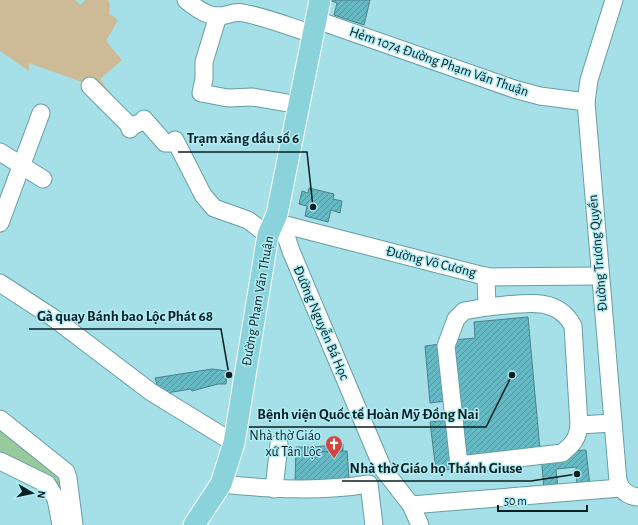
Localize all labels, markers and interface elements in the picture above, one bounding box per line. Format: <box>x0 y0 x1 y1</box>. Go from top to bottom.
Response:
street label: Hẻm 1074 Đường Phạm Văn Thuận <box>348 25 530 99</box>
callout: Trạm xăng dầu số 6 <box>178 125 307 152</box>
text: Trạm xăng dầu số 6 <box>187 131 299 146</box>
street label: Đường Trương Quyền <box>585 194 610 312</box>
street label: Đường Phạm Văn Thuận <box>240 235 276 367</box>
street label: Đường Võ Cương <box>385 244 478 280</box>
street label: Đường Nguyễn Bá Học <box>291 263 353 383</box>
callout: Gà quay Bánh bao Lộc Phát 68 <box>29 302 221 329</box>
text: Gà quay Bánh bao Lộc Phát 68 <box>37 309 213 324</box>
callout: Bệnh viện Quốc tế Hoàn Mỹ Đồng Nai <box>249 400 486 427</box>
text: Bệnh viện Quốc tế Hoàn Mỹ Đồng Nai <box>257 407 479 422</box>
place label: Nhà thờ Giáo xứ Tân Lộc <box>249 429 322 459</box>
church icon: Nhà thờ Giáo xứ Tân Lộc <box>324 434 344 459</box>
callout: Nhà thờ Giáo họ Thánh Giuse <box>342 454 531 481</box>
text: Nhà thờ Giáo họ Thánh Giuse <box>350 461 522 476</box>
north arrow <box>12 473 52 513</box>
scale bar <box>498 487 587 513</box>
text: N <box>35 490 47 499</box>
text: 50 m <box>504 495 527 507</box>

